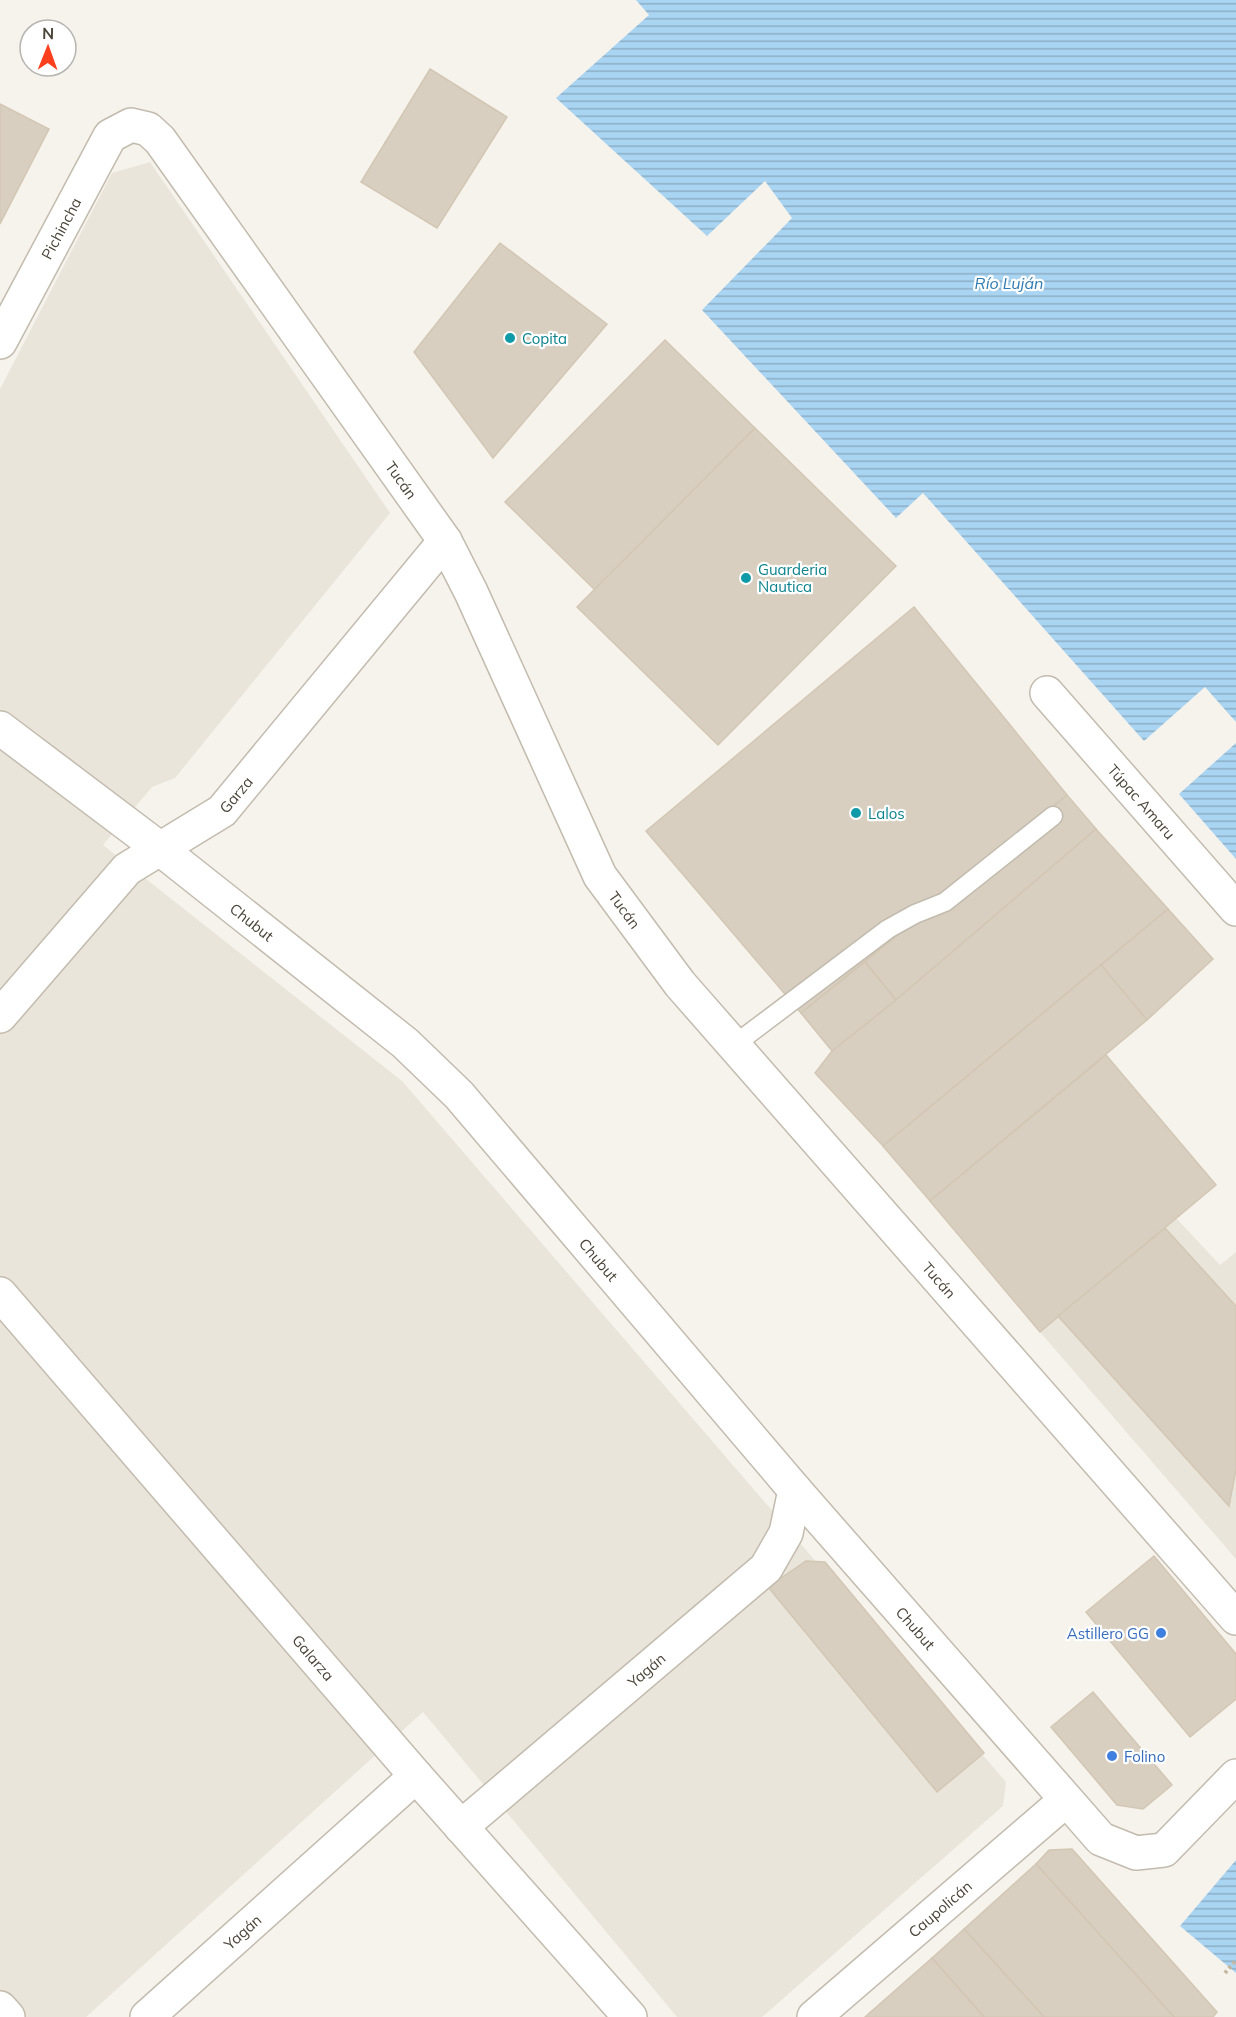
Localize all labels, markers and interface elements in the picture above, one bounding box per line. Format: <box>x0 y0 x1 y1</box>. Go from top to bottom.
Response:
north arrow <box>18 18 78 78</box>
text: N <box>42 23 54 43</box>
street label: Pichincha <box>37 194 85 262</box>
water label: Río Luján <box>975 273 1043 293</box>
place label: Copita <box>522 329 567 348</box>
marker: Copita <box>503 331 517 345</box>
street label: Tucán <box>382 457 421 502</box>
place label: Guarderia Nautica <box>758 560 827 596</box>
marker: Guarderia Nautica <box>739 571 753 585</box>
street label: Túpac Amaru <box>1104 760 1180 843</box>
street label: Garza <box>215 772 256 817</box>
place label: Lalos <box>868 804 905 823</box>
marker: Lalos <box>849 806 863 820</box>
street label: Tucán <box>605 887 645 932</box>
street label: Chubut <box>226 899 278 945</box>
street label: Chubut <box>575 1234 623 1285</box>
street label: Tucán <box>918 1258 960 1302</box>
street label: Chubut <box>892 1603 940 1653</box>
place label: Astillero GG <box>1067 1624 1149 1643</box>
marker: Astillero GG <box>1154 1626 1168 1640</box>
street label: Galarza <box>289 1630 339 1684</box>
street label: Yagán <box>623 1648 669 1692</box>
place label: Folino <box>1124 1747 1165 1766</box>
marker: Folino <box>1105 1749 1119 1763</box>
street label: Caupolicán <box>904 1876 975 1941</box>
street label: Yagán <box>219 1910 265 1954</box>

